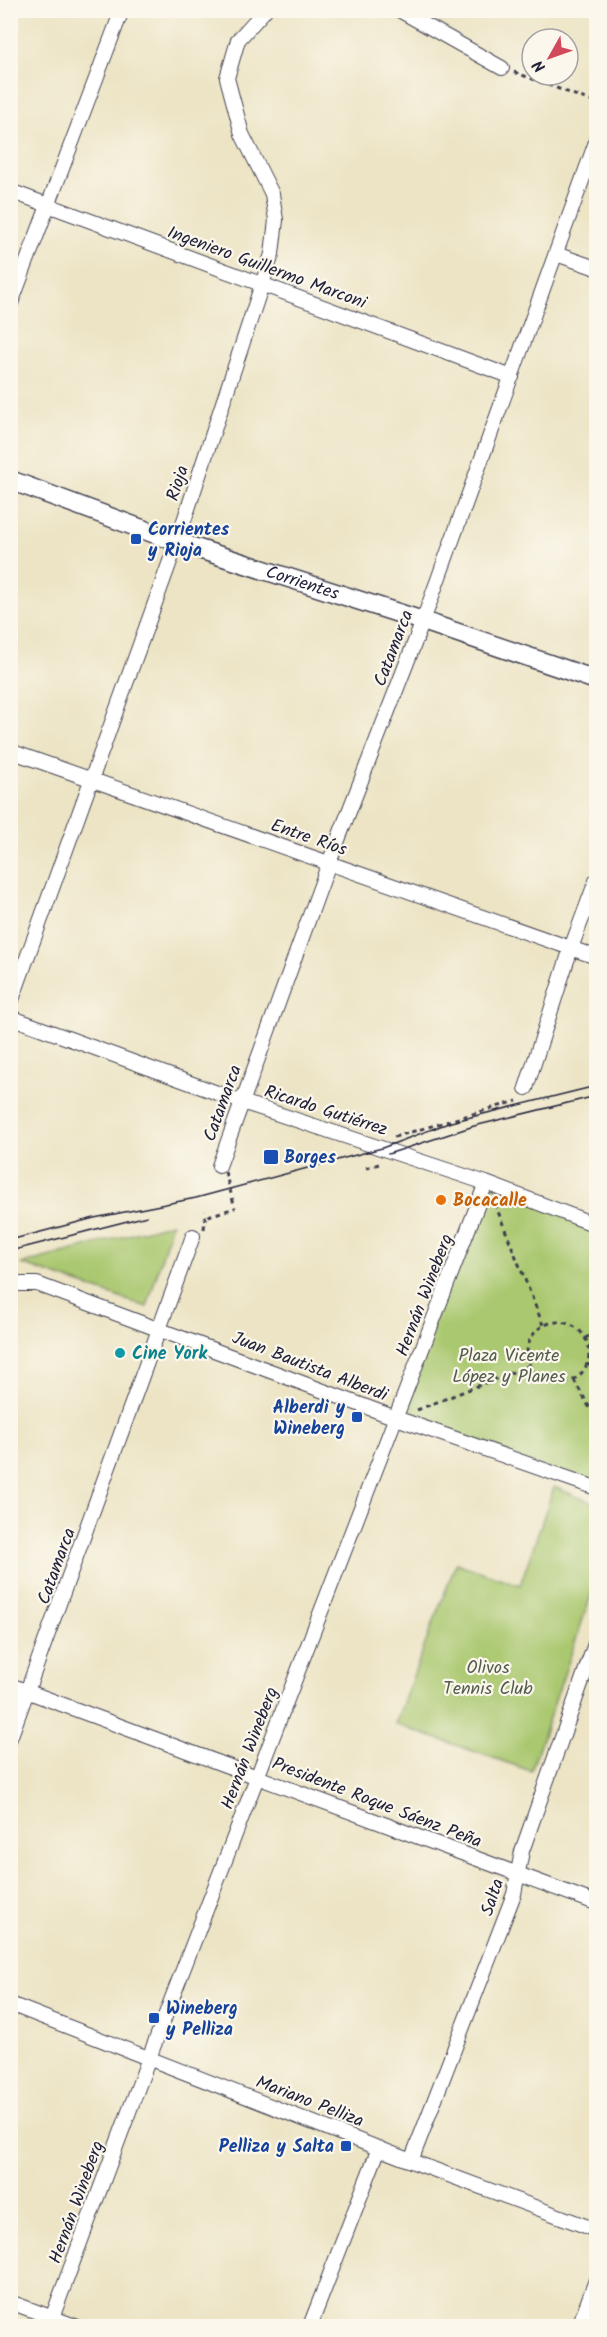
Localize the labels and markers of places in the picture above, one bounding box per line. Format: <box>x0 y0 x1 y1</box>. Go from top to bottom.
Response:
place label: Corrientes y Rioja <box>147 516 230 566</box>
marker: Corrientes y Rioja <box>129 532 143 546</box>
place label: Borges <box>284 1144 336 1173</box>
marker: Borges <box>262 1148 280 1166</box>
place label: Bocacalle <box>453 1187 527 1216</box>
marker: Bocacalle <box>434 1193 448 1207</box>
place label: Cine York <box>132 1340 208 1369</box>
marker: Cine York <box>113 1346 127 1360</box>
place label: Alberdi y Wineberg <box>273 1394 346 1444</box>
marker: Alberdi y Wineberg <box>350 1410 364 1424</box>
place label: Wineberg y Pelliza <box>165 1995 238 2045</box>
marker: Wineberg y Pelliza <box>147 2011 161 2025</box>
place label: Pelliza y Salta <box>219 2133 334 2162</box>
marker: Pelliza y Salta <box>339 2139 353 2153</box>

